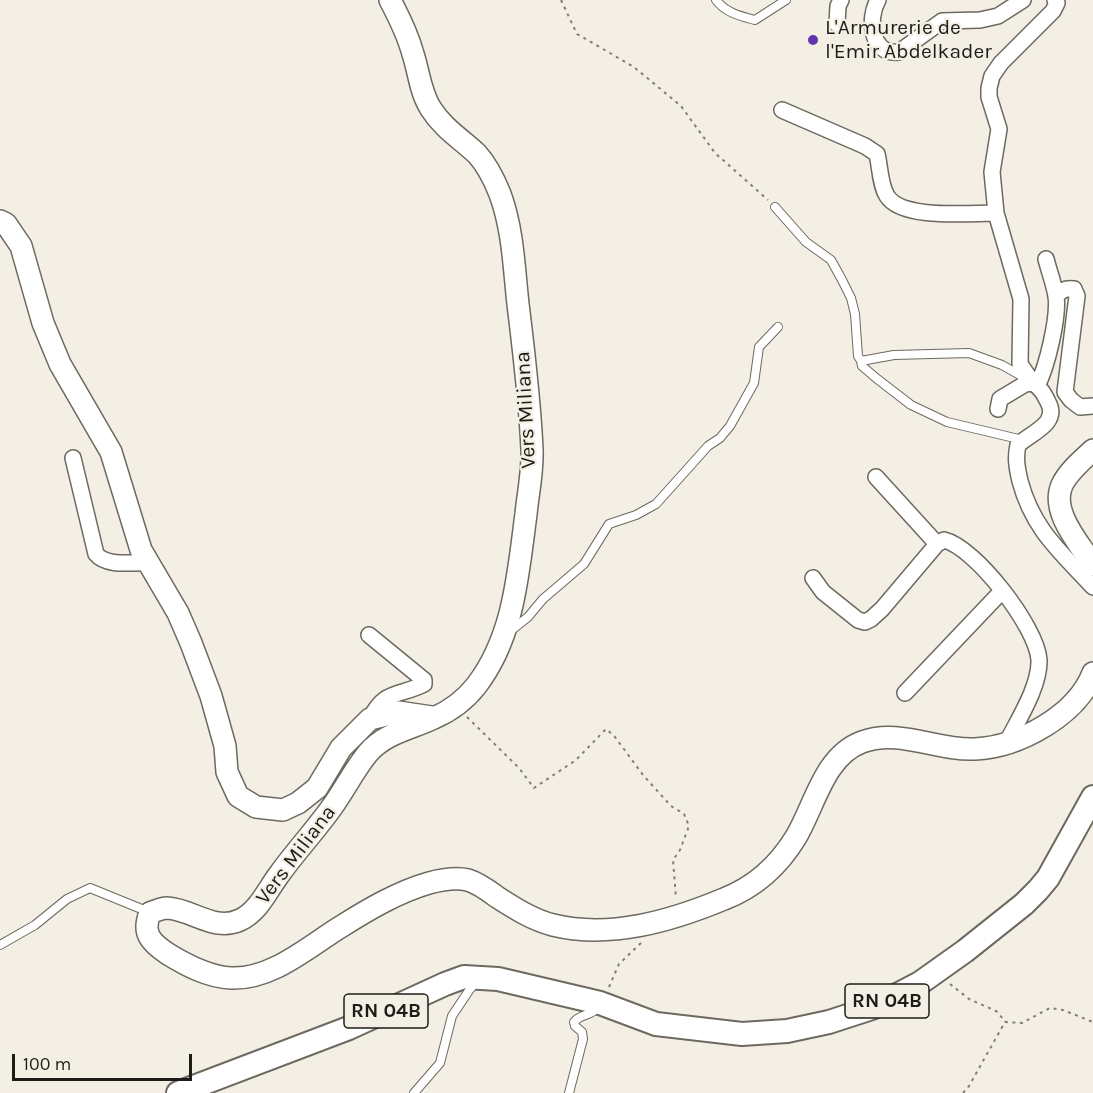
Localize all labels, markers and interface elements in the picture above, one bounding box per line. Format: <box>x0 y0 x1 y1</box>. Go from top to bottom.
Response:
place label: L'Armurerie de l'Emir Abdelkader <box>825 15 992 65</box>
marker: L'Armurerie de l'Emir Abdelkader <box>806 33 820 47</box>
street label: Vers Miliana <box>510 351 542 469</box>
street label: Vers Miliana <box>251 800 341 910</box>
road number: RN 04B <box>845 984 929 1018</box>
road number: RN 04B <box>344 994 428 1028</box>
scale bar <box>15 1042 195 1080</box>
text: 100 m <box>23 1053 71 1075</box>

